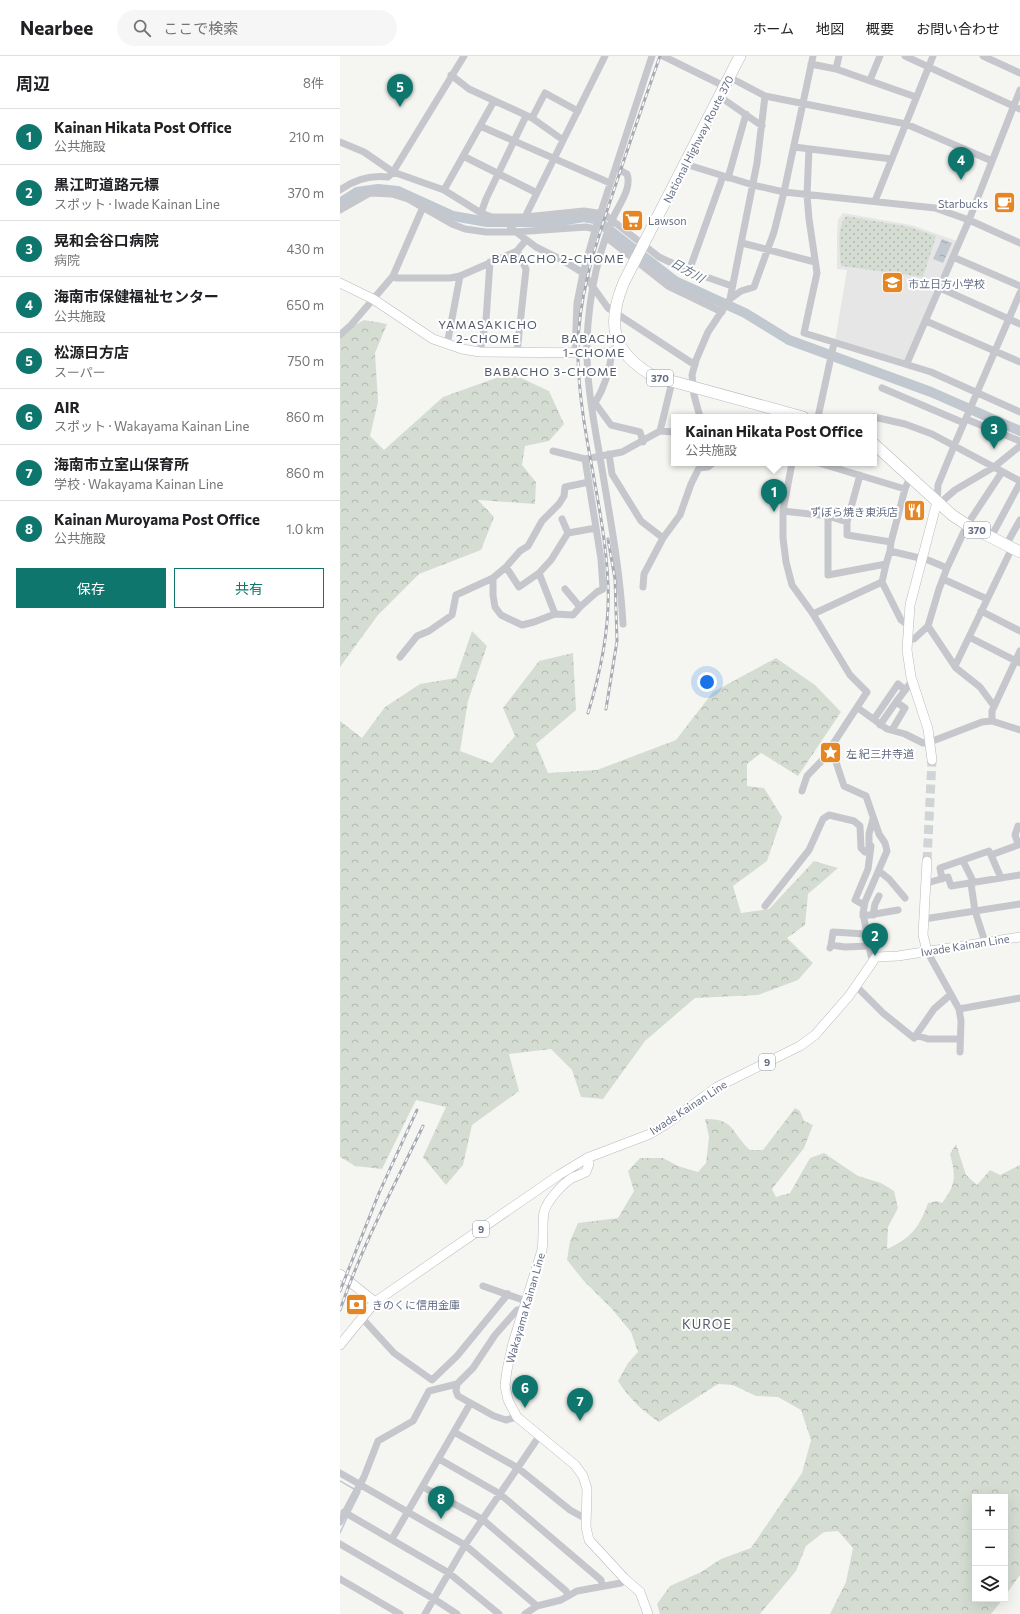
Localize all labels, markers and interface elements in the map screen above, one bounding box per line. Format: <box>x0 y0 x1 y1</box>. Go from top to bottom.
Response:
search box <box>117 10 397 46</box>
text: Nearbee <box>20 16 93 39</box>
icon: search <box>131 17 153 39</box>
text: ここで検索 <box>163 19 238 37</box>
text: ホーム <box>752 20 794 37</box>
text: 地図 <box>816 20 844 37</box>
text: 概要 <box>866 20 894 37</box>
text: お問い合わせ <box>916 20 1000 37</box>
text: 周辺 <box>16 73 50 94</box>
street label: National Highway Route 370 <box>660 73 736 205</box>
pin: 5 <box>387 74 413 107</box>
text: 8件 <box>303 75 324 91</box>
text: Kainan Hikata Post Office <box>54 118 232 136</box>
text: 1 <box>26 129 32 145</box>
text: 210 m <box>289 129 324 145</box>
text: 公共施設 <box>54 138 106 154</box>
pin: 4 <box>948 147 974 180</box>
text: 黒江町道路元標 <box>54 175 159 193</box>
text: 2 <box>25 185 33 201</box>
text: 370 m <box>287 185 324 201</box>
cafe icon: Starbucks <box>991 190 1017 216</box>
text: スポット · Iwade Kainan Line <box>54 196 220 212</box>
place label: Starbucks <box>938 197 988 210</box>
supermarket icon: Lawson <box>620 207 646 233</box>
place label: Lawson <box>648 214 687 227</box>
text: 晃和会谷口病院 <box>54 231 159 249</box>
text: 3 <box>25 241 33 257</box>
text: 430 m <box>286 241 324 257</box>
district label: BABACHO 2-CHOME <box>491 251 625 265</box>
text: 病院 <box>54 252 80 268</box>
water label: 日方川 <box>669 255 709 286</box>
school or university icon: 市立日方小学校 <box>879 270 905 296</box>
place label: 市立日方小学校 <box>908 277 985 290</box>
text: 海南市保健福祉センター <box>54 287 219 305</box>
text: 4 <box>25 297 33 313</box>
text: 650 m <box>286 297 324 313</box>
text: 公共施設 <box>54 308 106 324</box>
district label: YAMASAKICHO 2-CHOME <box>438 317 538 345</box>
district label: BABACHO 1-CHOME <box>561 331 627 359</box>
text: 松源日方店 <box>54 343 129 361</box>
text: 5 <box>25 353 33 369</box>
text: 750 m <box>287 353 324 369</box>
text: スーパー <box>54 364 106 380</box>
district label: BABACHO 3-CHOME <box>484 364 618 378</box>
road number: 370 <box>647 370 673 386</box>
text: AIR <box>54 398 80 416</box>
text: 6 <box>25 409 33 425</box>
text: 860 m <box>286 409 324 425</box>
popup <box>671 414 877 466</box>
pin: 3 <box>981 416 1007 449</box>
text: スポット · Wakayama Kainan Line <box>54 418 249 434</box>
text: Kainan Hikata Post Office <box>685 422 863 440</box>
text: 公共施設 <box>685 442 737 458</box>
text: 海南市立室山保育所 <box>54 455 189 473</box>
text: 7 <box>25 465 33 481</box>
text: 860 m <box>286 465 324 481</box>
text: 学校 · Wakayama Kainan Line <box>54 476 223 492</box>
pin: 1 <box>761 479 787 512</box>
restaurant icon: ずぼら焼き東浜店 <box>901 498 927 524</box>
place label: ずぼら焼き東浜店 <box>810 505 898 518</box>
text: Kainan Muroyama Post Office <box>54 510 260 528</box>
text: 8 <box>25 521 33 537</box>
text: 1.0 km <box>286 521 324 537</box>
road number: 370 <box>964 522 990 538</box>
text: 公共施設 <box>54 530 106 546</box>
button: 保存 <box>16 568 166 608</box>
button: 共有 <box>174 568 324 608</box>
your location <box>697 672 717 692</box>
place icon: 左 紀三井寺道 <box>818 740 844 766</box>
place label: 左 紀三井寺道 <box>846 747 914 760</box>
pin: 2 <box>862 923 888 956</box>
street label: Iwade Kainan Line <box>920 932 1010 958</box>
road number: 9 <box>759 1054 775 1070</box>
street label: Iwade Kainan Line <box>647 1077 729 1137</box>
road number: 9 <box>473 1221 489 1237</box>
street label: Wakayama Kainan Line <box>503 1251 547 1365</box>
bank icon: きのくに信用金庫 <box>344 1291 370 1317</box>
place label: きのくに信用金庫 <box>372 1298 460 1311</box>
district label: KUROE <box>682 1316 732 1332</box>
pin: 6 <box>512 1375 538 1408</box>
pin: 7 <box>567 1388 593 1421</box>
pin: 8 <box>428 1486 454 1519</box>
map controls <box>972 1494 1008 1602</box>
button: + <box>972 1494 1008 1530</box>
button: − <box>972 1530 1008 1566</box>
button: layers <box>972 1566 1008 1602</box>

